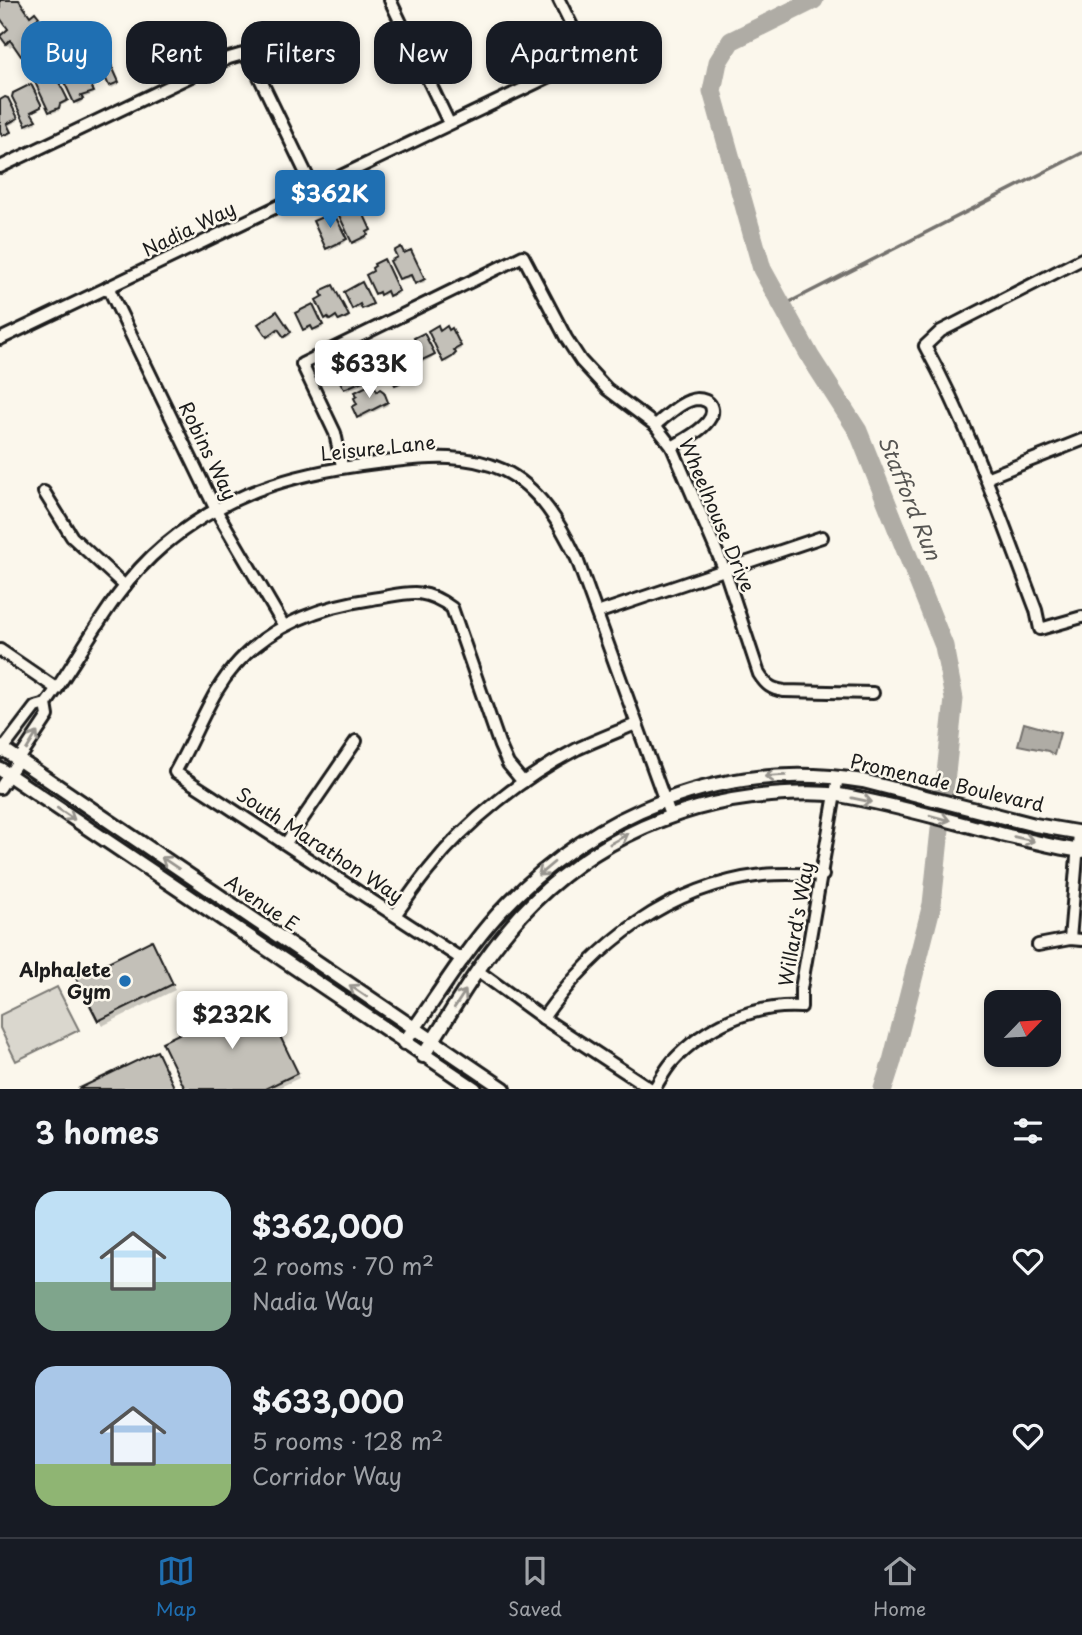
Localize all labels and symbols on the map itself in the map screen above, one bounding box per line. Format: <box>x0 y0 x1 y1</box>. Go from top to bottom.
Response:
pin: $362K <box>281 170 379 230</box>
street label: Nadia Way <box>137 193 240 263</box>
pin: $633K <box>320 340 418 400</box>
street label: Robins Way <box>173 396 245 505</box>
street label: Leisure Lane <box>319 427 437 467</box>
water label: Stafford Run <box>871 430 951 566</box>
street label: Wheelhouse Drive <box>673 433 763 596</box>
one-way arrow <box>26 731 40 751</box>
street label: Promenade Boulevard <box>848 746 1047 818</box>
one-way arrow <box>765 770 787 783</box>
street label: South Marathon Way <box>231 779 410 909</box>
one-way arrow <box>850 793 873 807</box>
one-way arrow <box>56 807 75 821</box>
one-way arrow <box>928 812 951 825</box>
one-way arrow <box>608 832 628 846</box>
one-way arrow <box>1012 833 1035 846</box>
one-way arrow <box>161 856 180 870</box>
street label: Willard's Way <box>770 859 820 988</box>
one-way arrow <box>537 861 555 877</box>
street label: Avenue E <box>220 867 305 937</box>
place label: Alphalete Gym <box>18 955 111 1005</box>
marker: Alphalete Gym <box>117 973 133 989</box>
one-way arrow <box>349 984 368 998</box>
one-way arrow <box>453 989 467 1009</box>
north arrow <box>984 990 1060 1068</box>
pin: $232K <box>183 992 281 1051</box>

